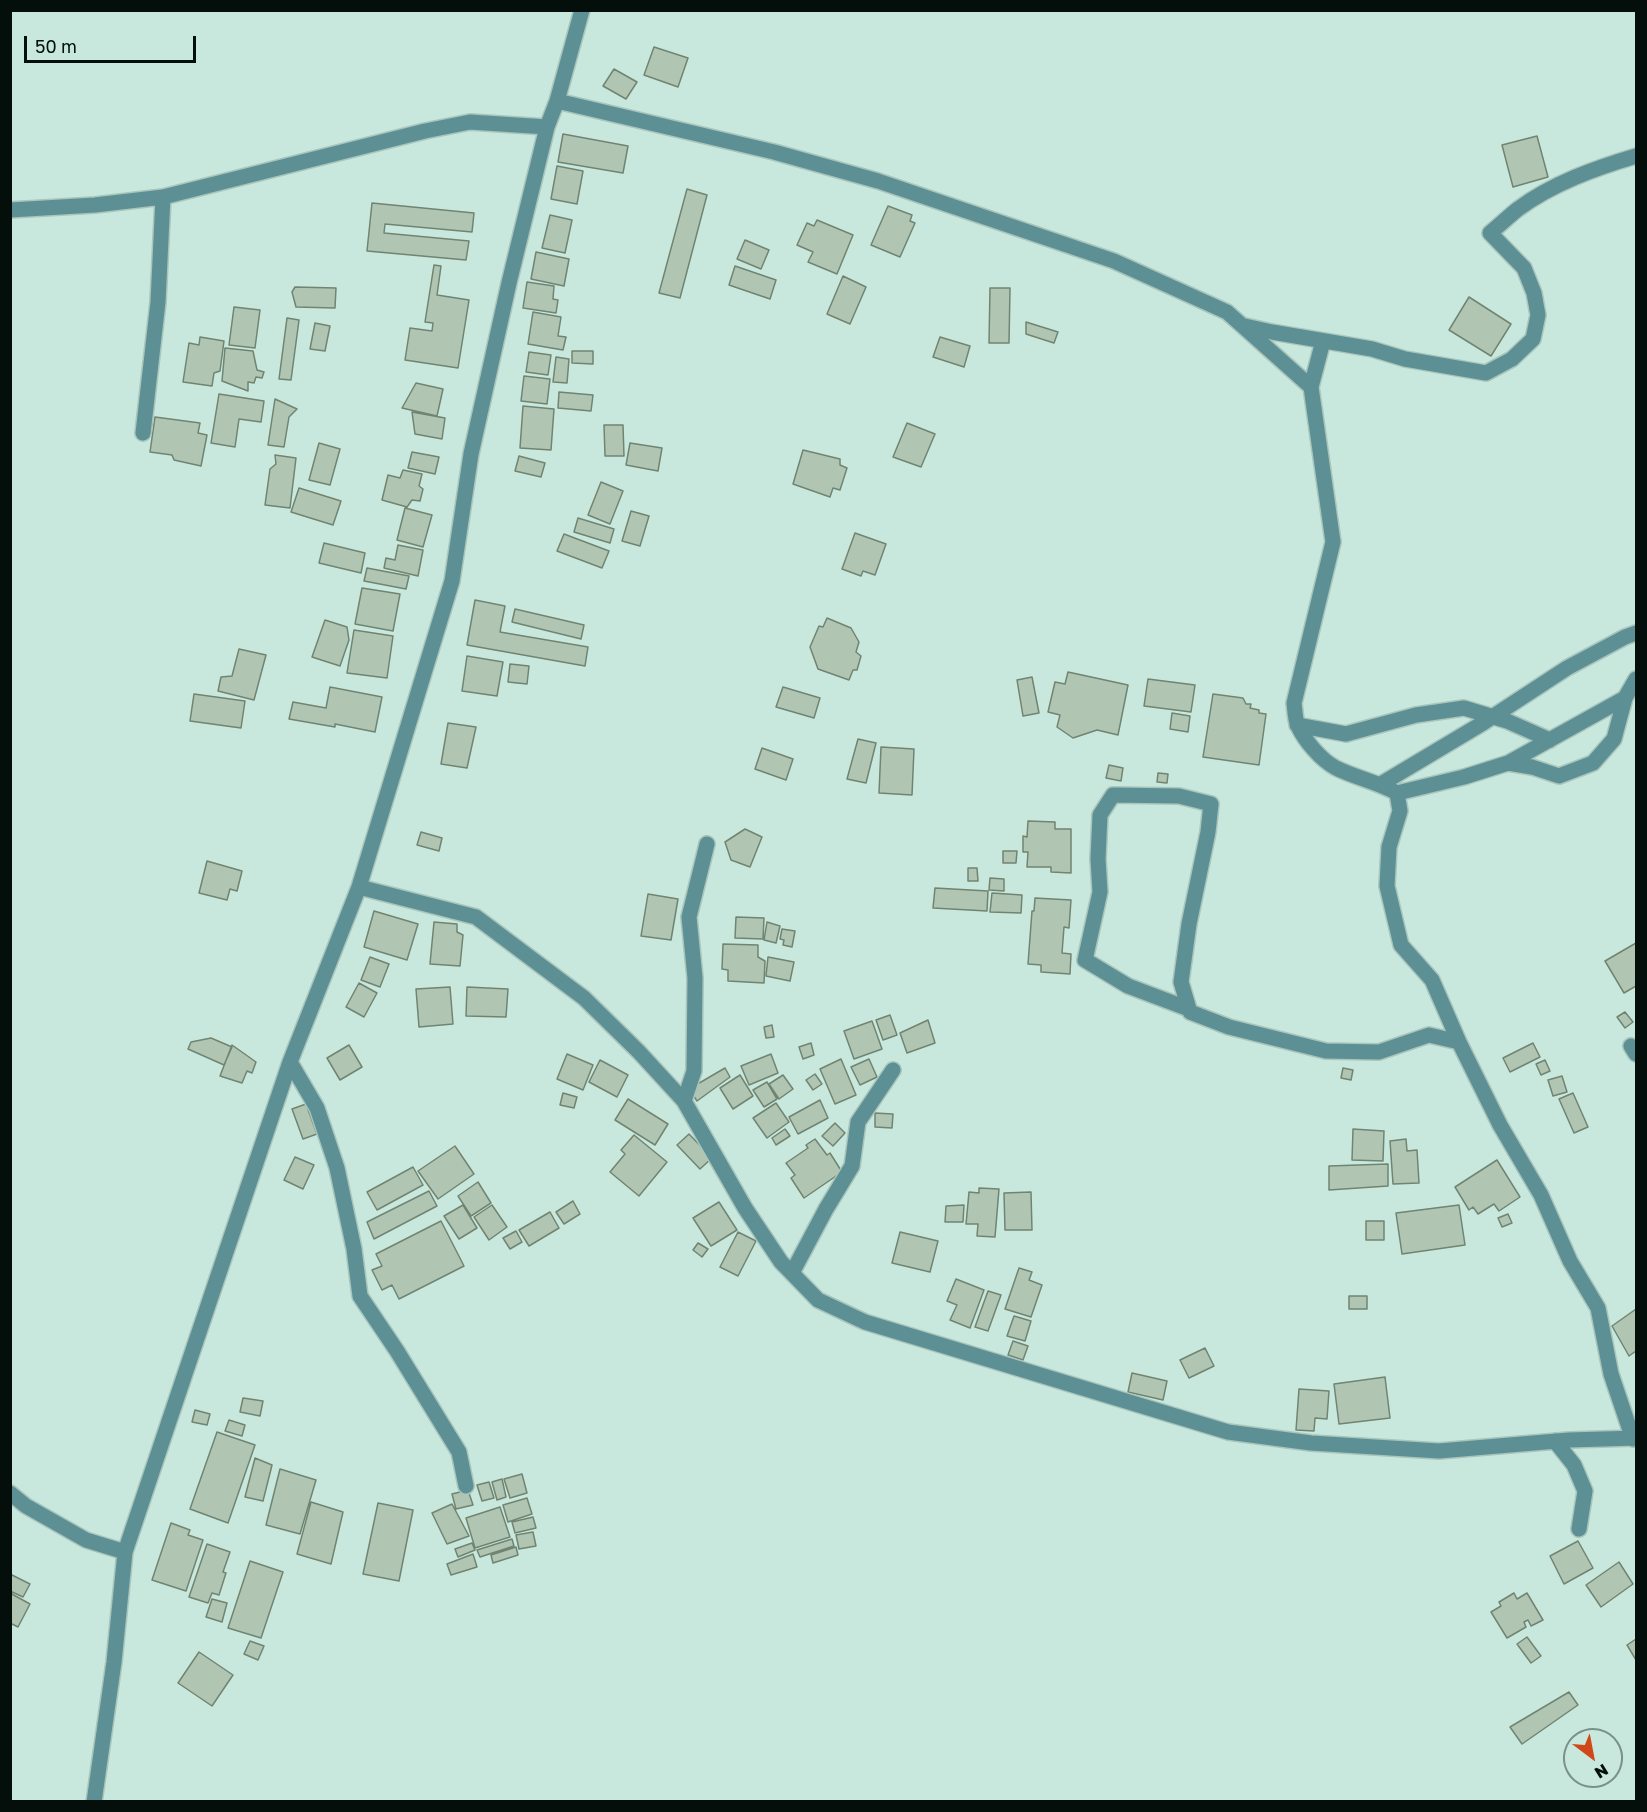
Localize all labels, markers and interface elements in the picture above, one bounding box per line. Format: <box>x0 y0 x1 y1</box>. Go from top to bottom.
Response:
scale bar <box>27 24 200 62</box>
text: 50 m <box>35 35 77 57</box>
north arrow <box>1563 1728 1623 1788</box>
text: N <box>1591 1760 1612 1783</box>

